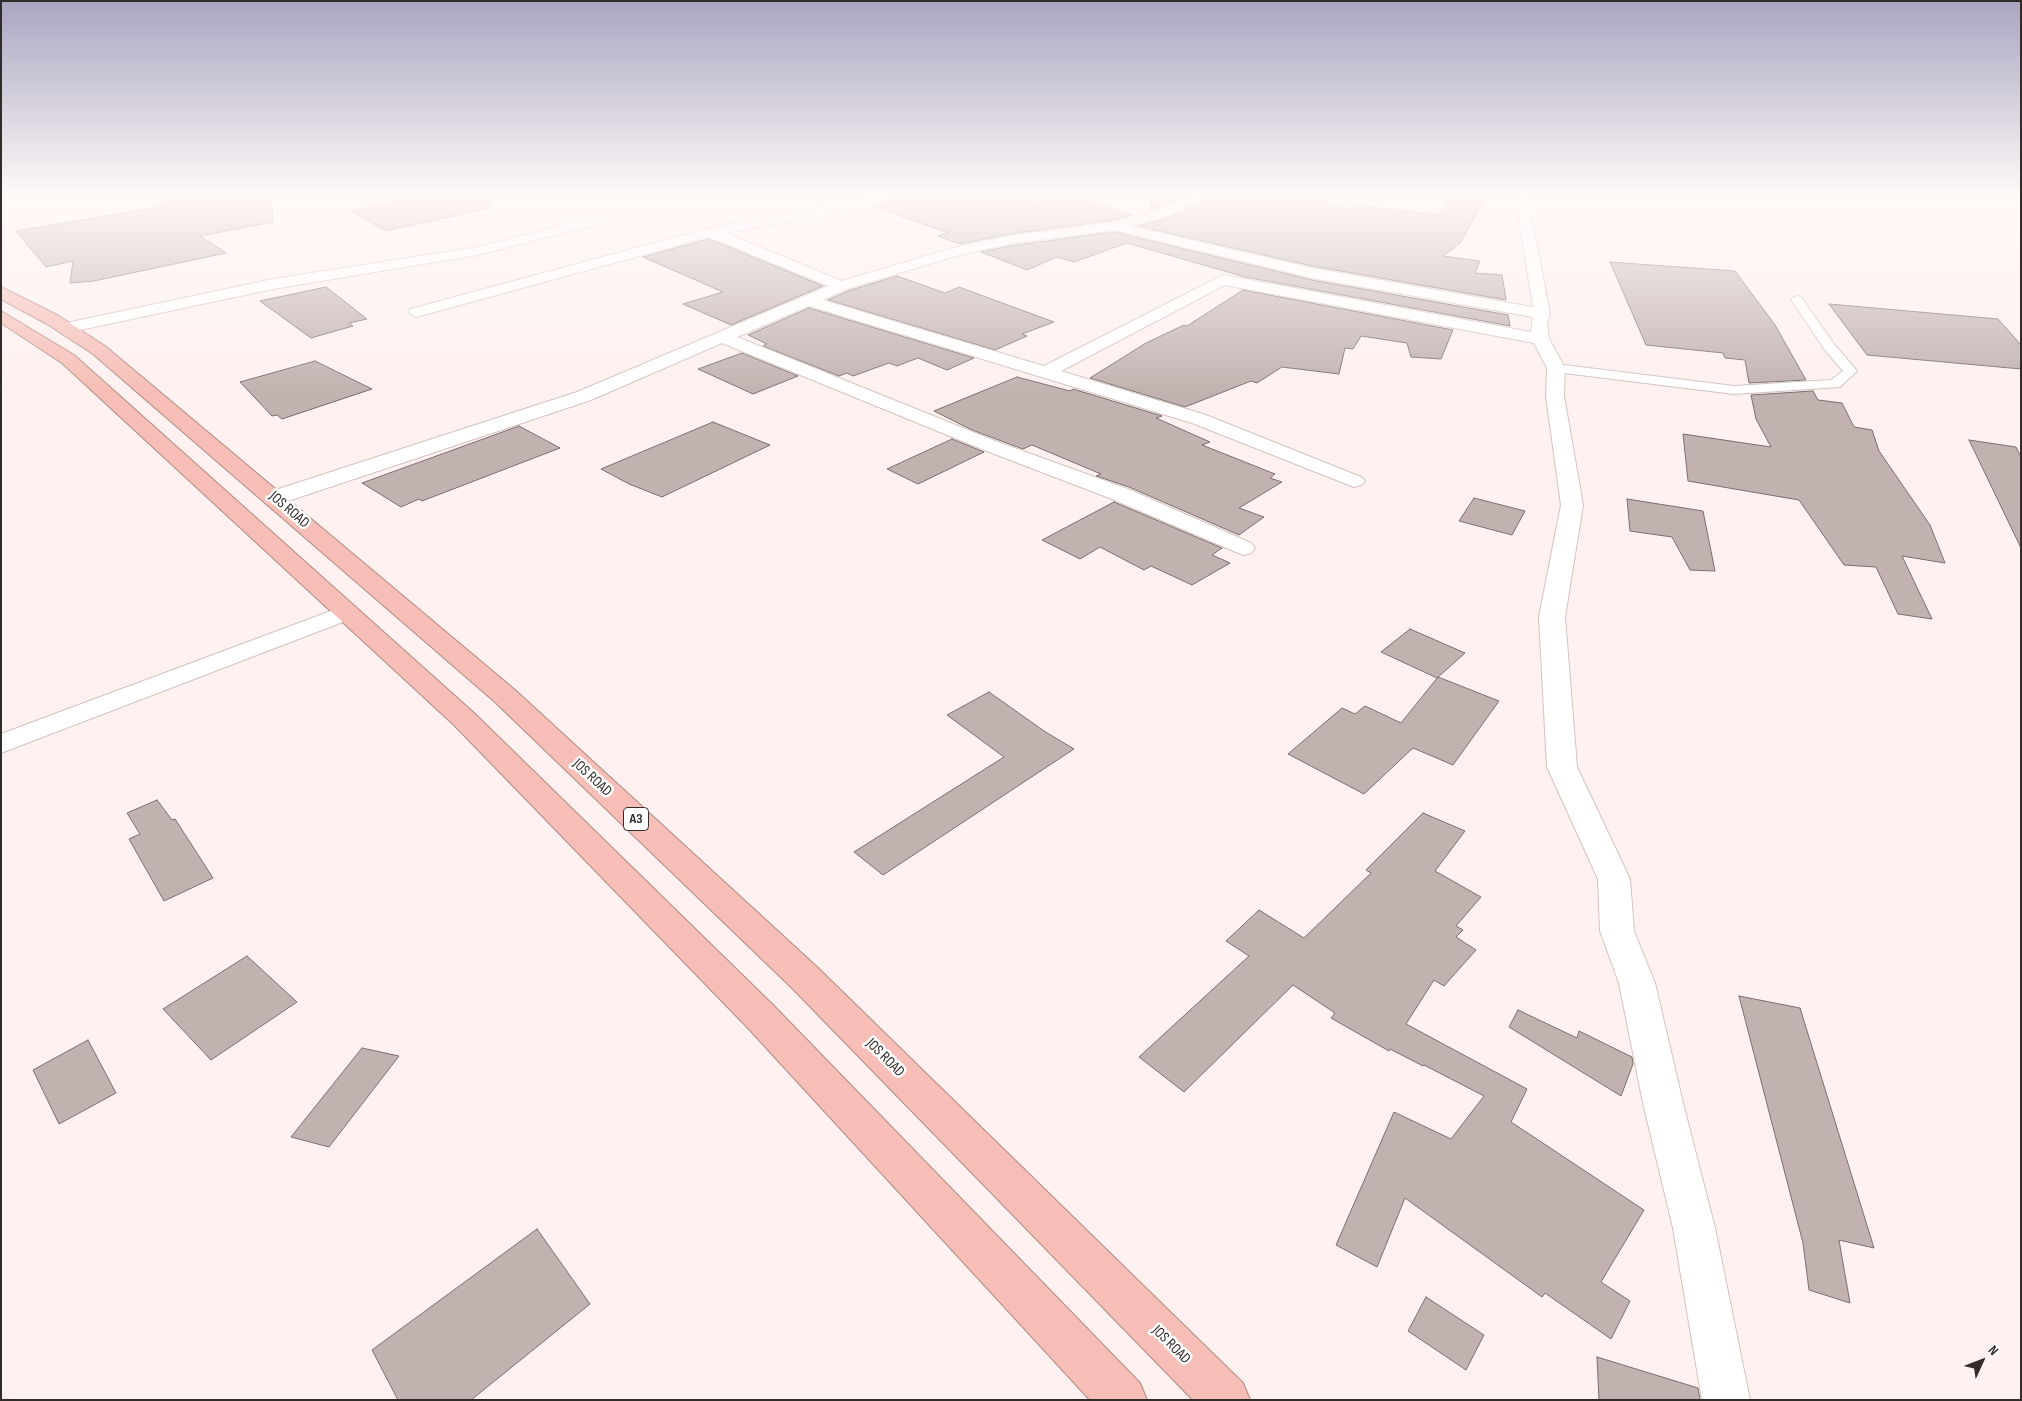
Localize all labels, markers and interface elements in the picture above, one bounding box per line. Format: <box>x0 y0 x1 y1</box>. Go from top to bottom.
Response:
street label: JOS ROAD <box>265 488 313 532</box>
street label: JOS ROAD <box>569 755 615 801</box>
road number: A3 <box>624 808 648 831</box>
street label: JOS ROAD <box>862 1035 908 1081</box>
street label: JOS ROAD <box>1148 1322 1194 1368</box>
north arrow <box>1957 1336 2007 1386</box>
text: N <box>1985 1342 2002 1359</box>

